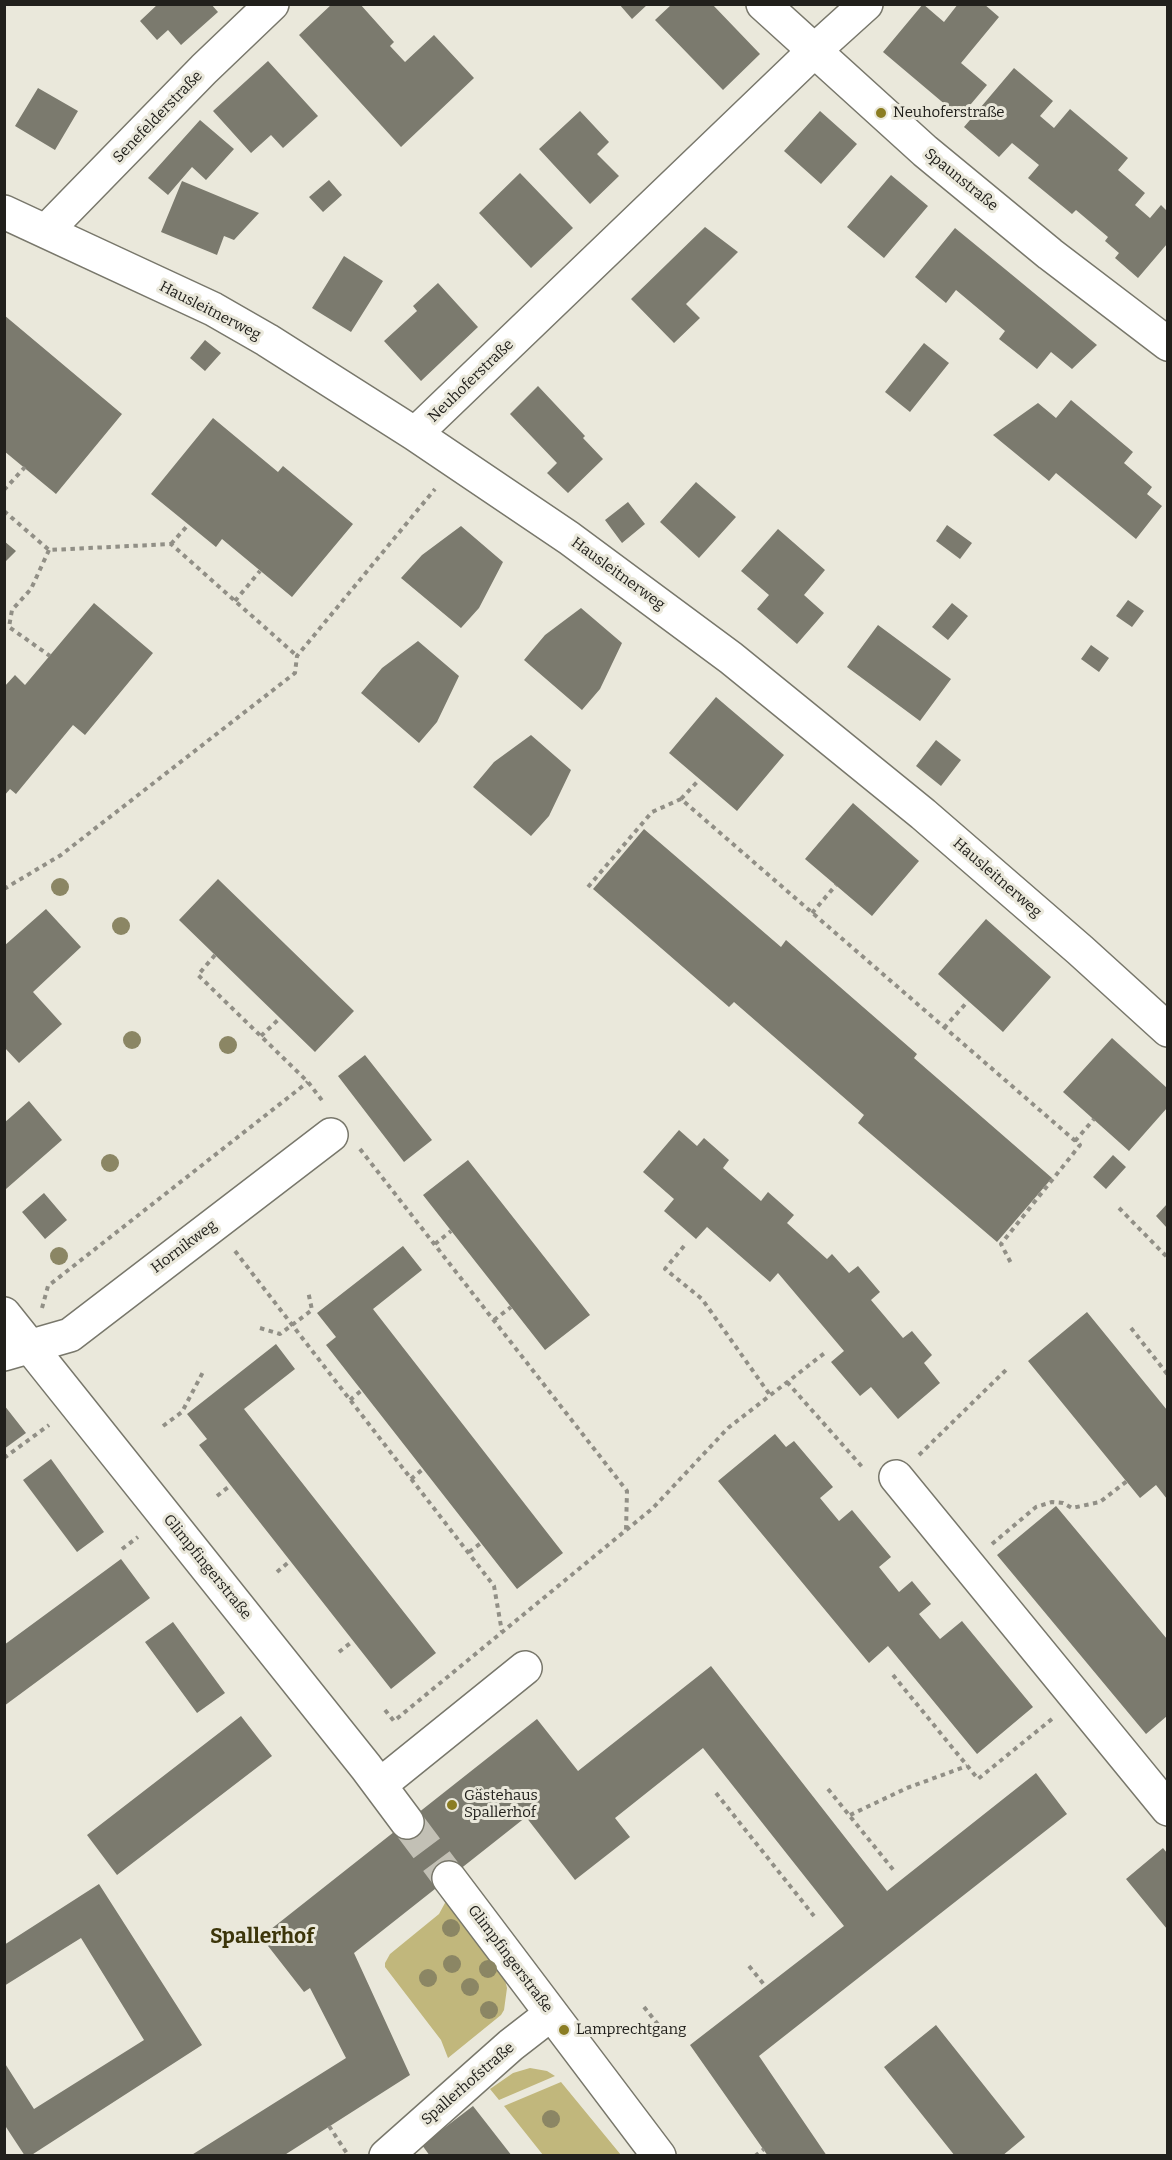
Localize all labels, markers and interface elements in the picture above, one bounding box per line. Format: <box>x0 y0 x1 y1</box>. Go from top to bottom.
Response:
street label: Senefelderstraße <box>110 67 206 167</box>
place label: Neuhoferstraße <box>893 104 1005 122</box>
marker: Neuhoferstraße <box>874 106 888 120</box>
street label: Spaunstraße <box>921 145 1001 215</box>
street label: Hausleitnerweg <box>156 278 264 344</box>
street label: Neuhoferstraße <box>425 336 517 426</box>
street label: Hausleitnerweg <box>568 534 668 614</box>
street label: Hausleitnerweg <box>949 835 1045 921</box>
street label: Hornikweg <box>148 1217 220 1277</box>
street label: Glimpfingerstraße <box>159 1511 255 1623</box>
place label: Gästehaus Spallerhof <box>464 1787 538 1822</box>
marker: Gästehaus Spallerhof <box>445 1798 459 1812</box>
street label: Glimpfingerstraße <box>464 1902 556 2016</box>
district label: Spallerhof <box>210 1924 314 1950</box>
place label: Lamprechtgang <box>576 2021 686 2039</box>
marker: Lamprechtgang <box>557 2023 571 2037</box>
street label: Spallerhofstraße <box>418 2039 518 2129</box>

